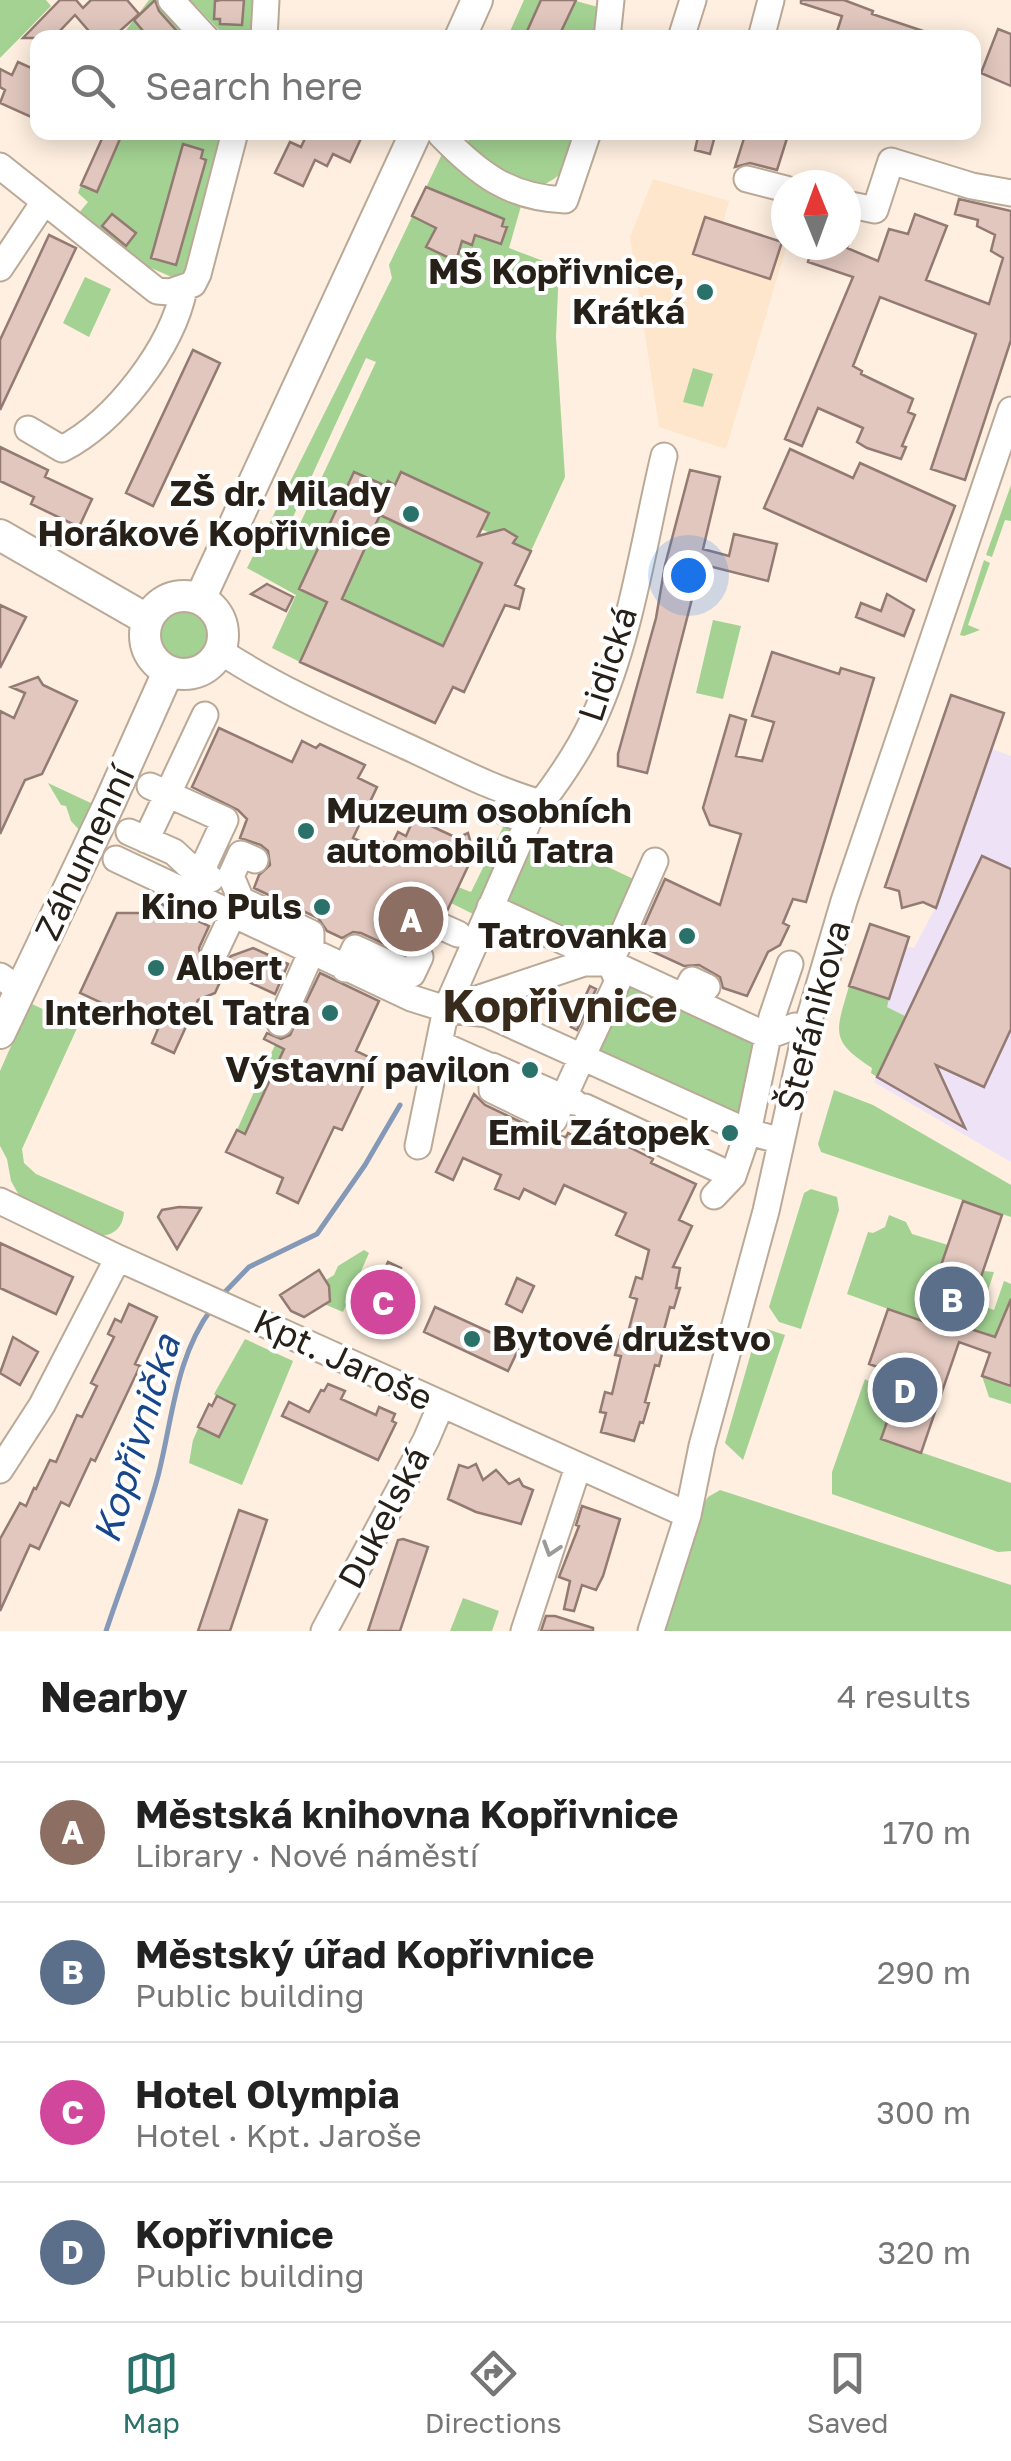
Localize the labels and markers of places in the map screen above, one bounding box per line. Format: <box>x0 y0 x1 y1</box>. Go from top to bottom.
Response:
place label: MŠ Kopřivnice, Krátká <box>428 250 685 332</box>
marker: MŠ Kopřivnice, Krátká <box>694 281 716 303</box>
place label: ZŠ dr. Milady Horákové Kopřivnice <box>37 472 391 554</box>
marker: ZŠ dr. Milady Horákové Kopřivnice <box>400 503 422 525</box>
place label: Muzeum osobních automobilů Tatra <box>326 789 632 871</box>
marker: Muzeum osobních automobilů Tatra <box>295 820 317 842</box>
pin: A <box>378 882 444 956</box>
place label: Kino Puls <box>141 885 302 927</box>
marker: Kino Puls <box>311 896 333 918</box>
place label: Tatrovanka <box>478 914 667 956</box>
marker: Tatrovanka <box>676 925 698 947</box>
place label: Albert <box>176 946 283 988</box>
marker: Albert <box>145 957 167 979</box>
place label: Interhotel Tatra <box>44 991 310 1033</box>
marker: Interhotel Tatra <box>319 1002 341 1024</box>
place label: Výstavní pavilon <box>225 1048 510 1090</box>
marker: Výstavní pavilon <box>519 1059 541 1081</box>
place label: Emil Zátopek <box>488 1111 710 1153</box>
marker: Emil Zátopek <box>719 1122 741 1144</box>
pin: B <box>920 1262 984 1336</box>
pin: C <box>350 1264 416 1340</box>
place label: Bytové družstvo <box>492 1317 771 1359</box>
marker: Bytové družstvo <box>461 1328 483 1350</box>
pin: D <box>872 1352 938 1428</box>

